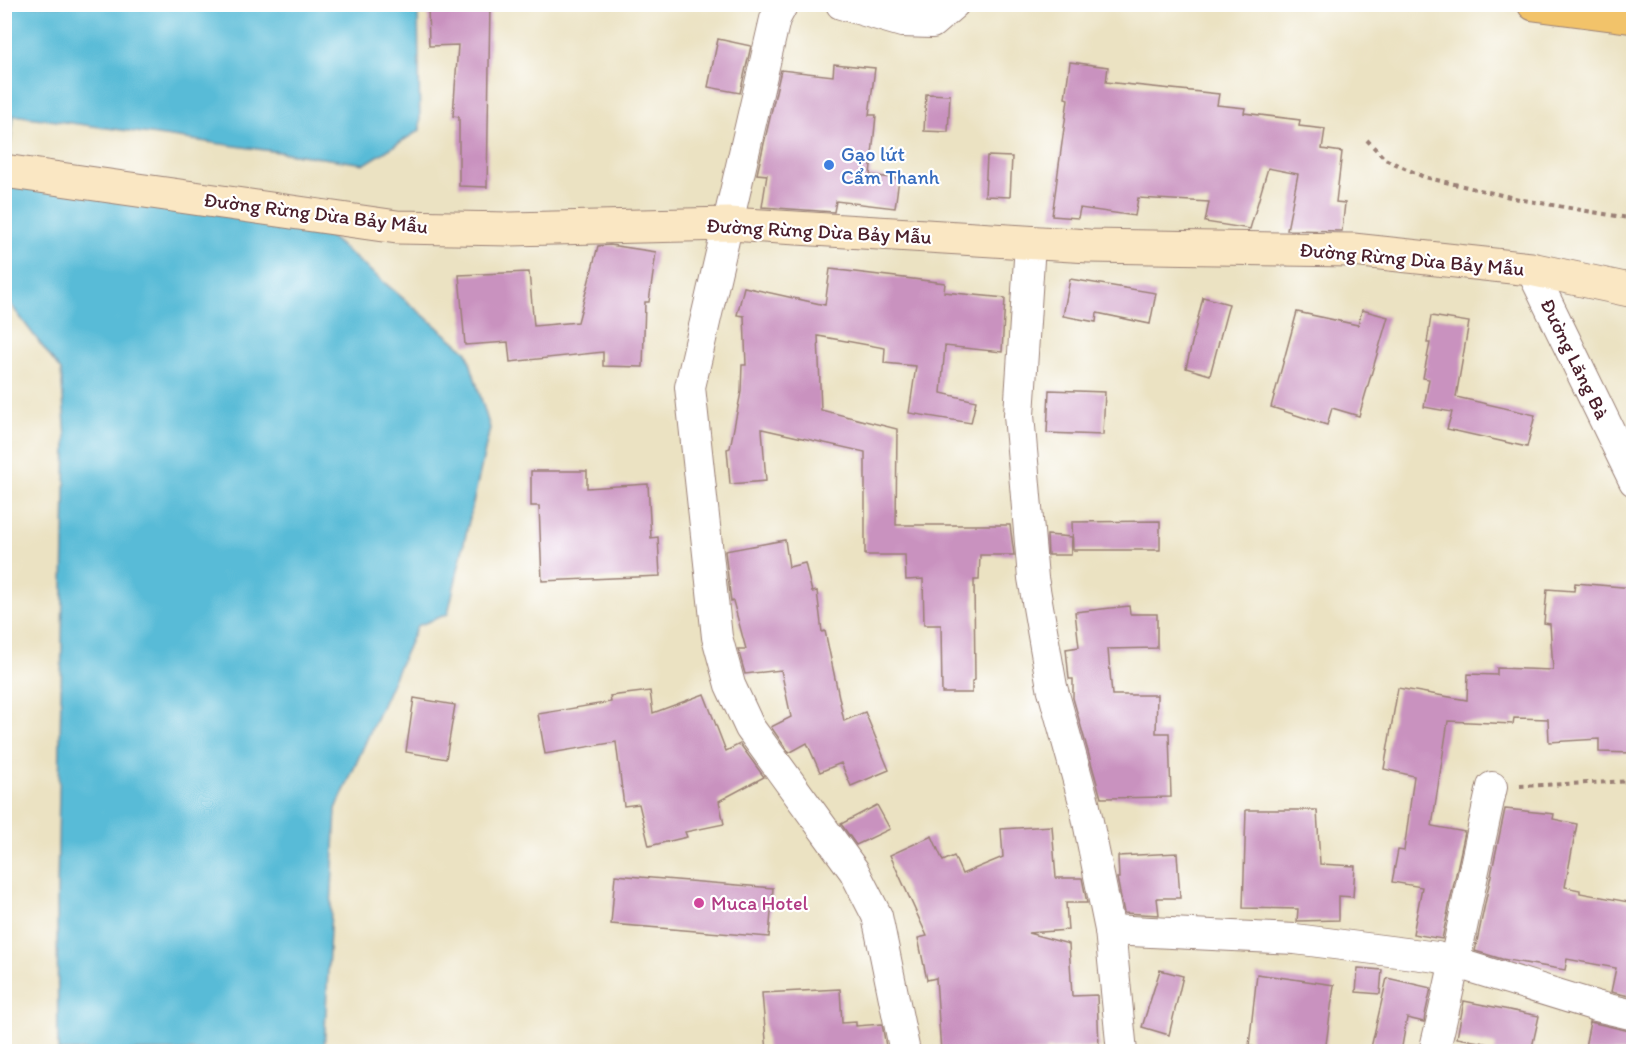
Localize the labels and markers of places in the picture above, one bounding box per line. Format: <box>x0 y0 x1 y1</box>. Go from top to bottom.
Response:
place label: Gạo lứt Cẩm Thanh <box>841 142 940 189</box>
marker: Gạo lứt Cẩm Thanh <box>822 158 836 172</box>
place label: Muca Hotel <box>711 891 809 915</box>
marker: Muca Hotel <box>692 896 706 910</box>

